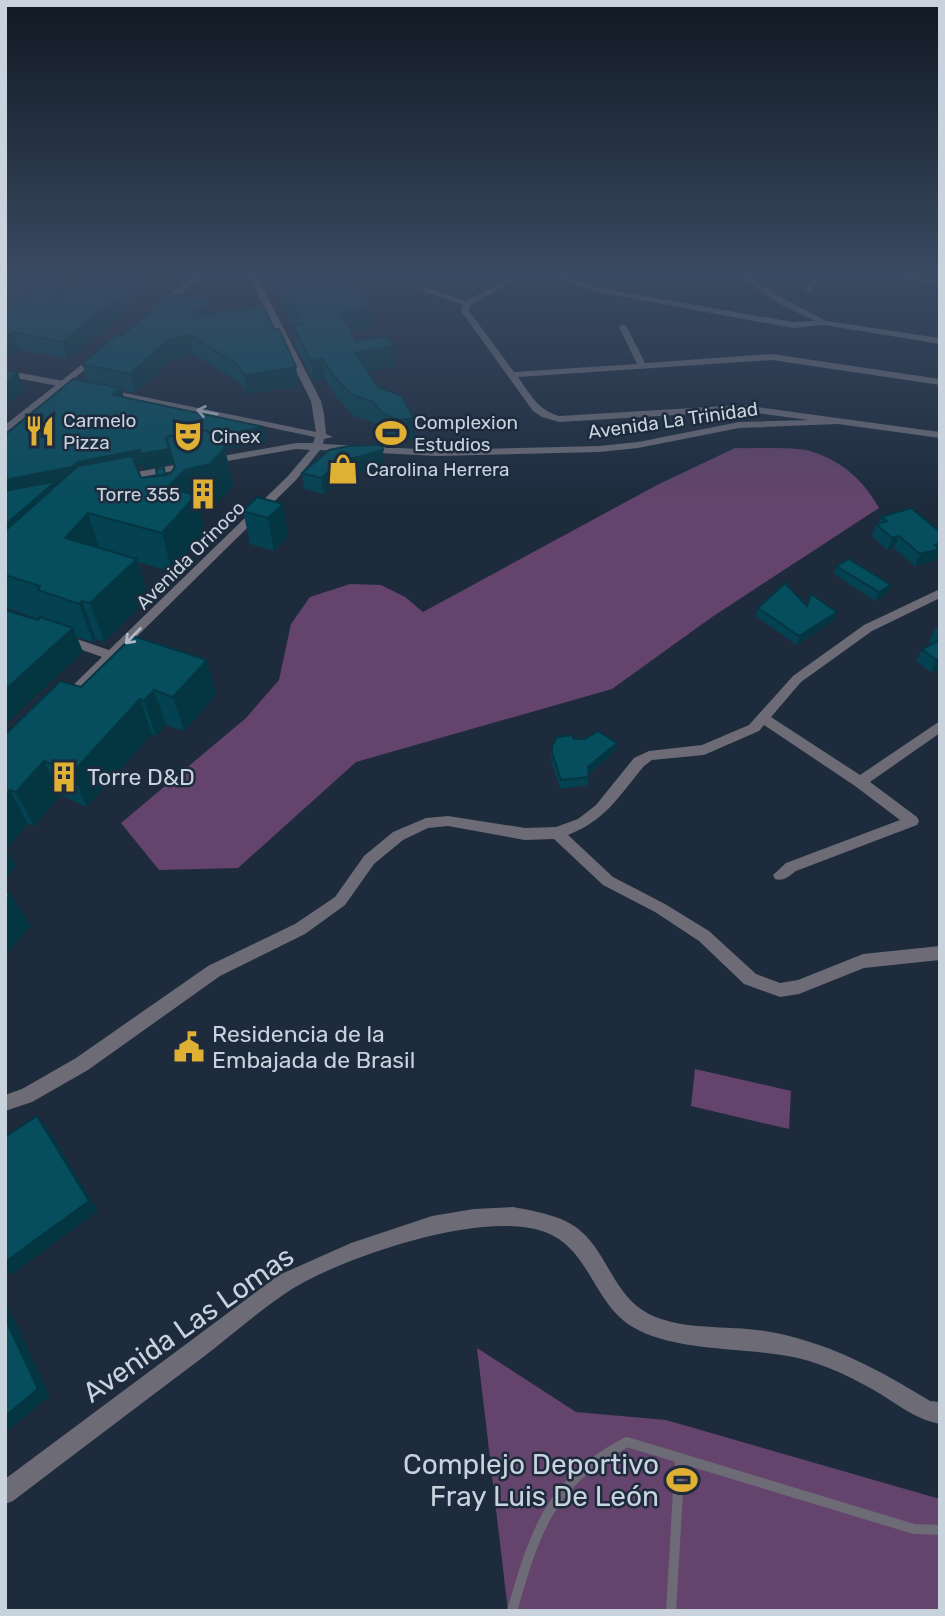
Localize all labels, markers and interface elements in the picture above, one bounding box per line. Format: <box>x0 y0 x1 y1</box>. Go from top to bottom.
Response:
street label: Avenida La Trinidad <box>587 397 760 444</box>
one-way arrow <box>196 405 219 418</box>
place label: Carmelo Pizza <box>63 409 136 454</box>
place label: Complexion Estudios <box>414 411 518 456</box>
restaurant icon: Carmelo Pizza <box>23 414 57 448</box>
sports icon: Complexion Estudios <box>374 416 408 450</box>
theatre icon: Cinex <box>171 419 205 453</box>
place label: Cinex <box>211 425 260 448</box>
shop icon: Carolina Herrera <box>326 452 360 486</box>
place label: Carolina Herrera <box>366 458 510 481</box>
building icon: Torre 355 <box>186 477 220 511</box>
place label: Torre 355 <box>96 483 180 506</box>
street label: Avenida Orinoco <box>131 496 249 614</box>
one-way arrow <box>125 627 142 644</box>
building icon: Torre D&D <box>47 760 81 794</box>
place label: Torre D&D <box>87 763 195 791</box>
place label: Residencia de la Embajada de Brasil <box>212 1020 415 1074</box>
public building icon: Residencia de la Embajada de Brasil <box>172 1030 206 1064</box>
street label: Avenida Las Lomas <box>76 1239 300 1410</box>
place label: Complejo Deportivo Fray Luis De León <box>403 1448 659 1513</box>
sports icon: Complejo Deportivo Fray Luis De León <box>665 1463 699 1497</box>

